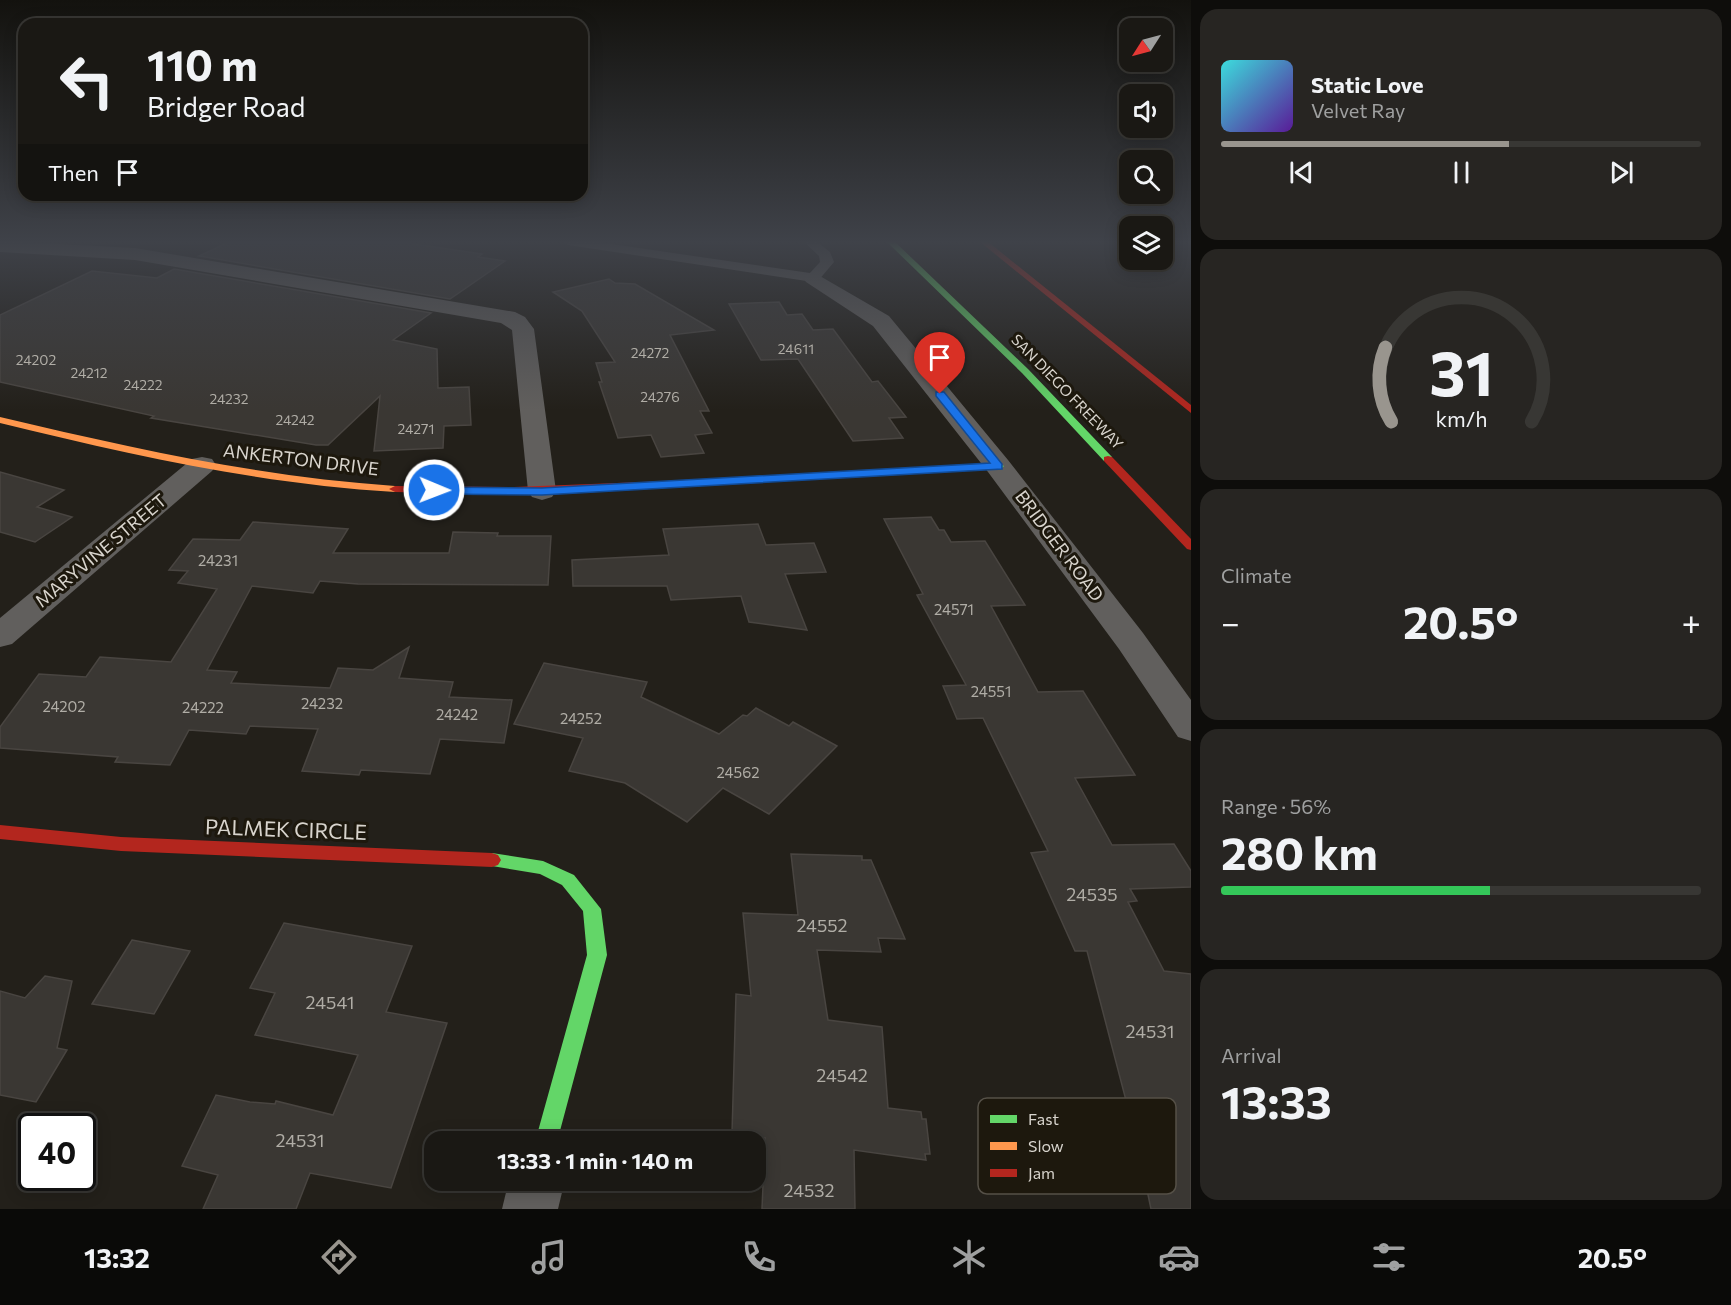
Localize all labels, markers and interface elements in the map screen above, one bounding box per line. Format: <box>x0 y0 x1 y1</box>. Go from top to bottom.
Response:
north arrow <box>1119 18 1173 72</box>
map controls <box>1119 18 1173 270</box>
text: 110 m <box>147 38 258 90</box>
icon: left <box>48 42 126 120</box>
text: Static Love <box>1311 71 1424 98</box>
button: sound <box>1119 84 1173 138</box>
text: Bridger Road <box>147 90 305 123</box>
text: Velvet Ray <box>1311 98 1405 122</box>
button: search <box>1119 150 1173 204</box>
icon: arrive <box>111 156 144 189</box>
icon: previous <box>1285 156 1318 189</box>
icon: pause <box>1445 156 1478 189</box>
icon: next <box>1605 156 1638 189</box>
text: Then <box>48 159 99 186</box>
button: layers <box>1119 216 1173 270</box>
street label: SAN DIEGO FREEWAY <box>1008 330 1128 453</box>
pin <box>914 332 965 394</box>
text: 31 <box>1429 333 1493 409</box>
house number: 24611 <box>778 340 814 357</box>
icon: arrive <box>923 341 956 374</box>
house number: 24272 <box>631 344 670 361</box>
house number: 24202 <box>16 351 56 368</box>
house number: 24212 <box>70 364 108 381</box>
house number: 24222 <box>123 376 163 393</box>
house number: 24276 <box>640 388 680 405</box>
house number: 24232 <box>209 390 249 407</box>
text: km/h <box>1435 405 1487 431</box>
house number: 24242 <box>275 411 315 428</box>
house number: 24271 <box>398 420 434 437</box>
street label: ANKERTON DRIVE <box>222 439 380 479</box>
position arrow <box>402 458 466 522</box>
street label: BRIDGER ROAD <box>1011 486 1109 605</box>
street label: MARYVINE STREET <box>30 489 171 612</box>
house number: 24231 <box>198 551 238 569</box>
text: Climate <box>1221 563 1291 587</box>
text: 20.5° <box>1403 593 1518 648</box>
house number: 24571 <box>934 600 974 618</box>
text: − <box>1221 601 1240 642</box>
text: + <box>1682 601 1701 642</box>
house number: 24551 <box>971 682 1011 700</box>
house number: 24232 <box>301 694 343 712</box>
house number: 24202 <box>42 697 86 715</box>
house number: 24222 <box>182 698 224 716</box>
house number: 24242 <box>436 705 478 723</box>
house number: 24252 <box>560 709 602 727</box>
house number: 24562 <box>716 763 760 781</box>
text: Range · 56% <box>1221 794 1331 818</box>
street label: PALMEK CIRCLE <box>205 813 368 844</box>
text: 280 km <box>1221 824 1378 879</box>
house number: 24535 <box>1066 883 1118 905</box>
house number: 24552 <box>796 914 848 936</box>
house number: 24541 <box>306 991 354 1013</box>
house number: 24531 <box>1126 1020 1174 1042</box>
text: Arrival <box>1221 1043 1282 1067</box>
house number: 24542 <box>816 1064 868 1086</box>
text: 13:33 <box>1221 1073 1332 1128</box>
legend <box>978 1098 1176 1194</box>
text: Fast <box>1028 1109 1059 1128</box>
speed limit sign: 40 <box>18 1113 96 1191</box>
house number: 24531 <box>276 1129 324 1151</box>
text: Slow <box>1028 1136 1064 1155</box>
text: 13:33 · 1 min · 140 m <box>497 1147 693 1174</box>
text: Jam <box>1028 1163 1055 1182</box>
house number: 24532 <box>783 1179 835 1201</box>
icon: directions <box>318 1236 360 1278</box>
icon: music <box>528 1236 570 1278</box>
icon: phone <box>738 1236 780 1278</box>
icon: climate <box>948 1236 990 1278</box>
icon: car <box>1158 1236 1200 1278</box>
icon: filters <box>1368 1236 1410 1278</box>
text: 13:32 <box>84 1241 150 1274</box>
text: 20.5° <box>1578 1241 1647 1274</box>

